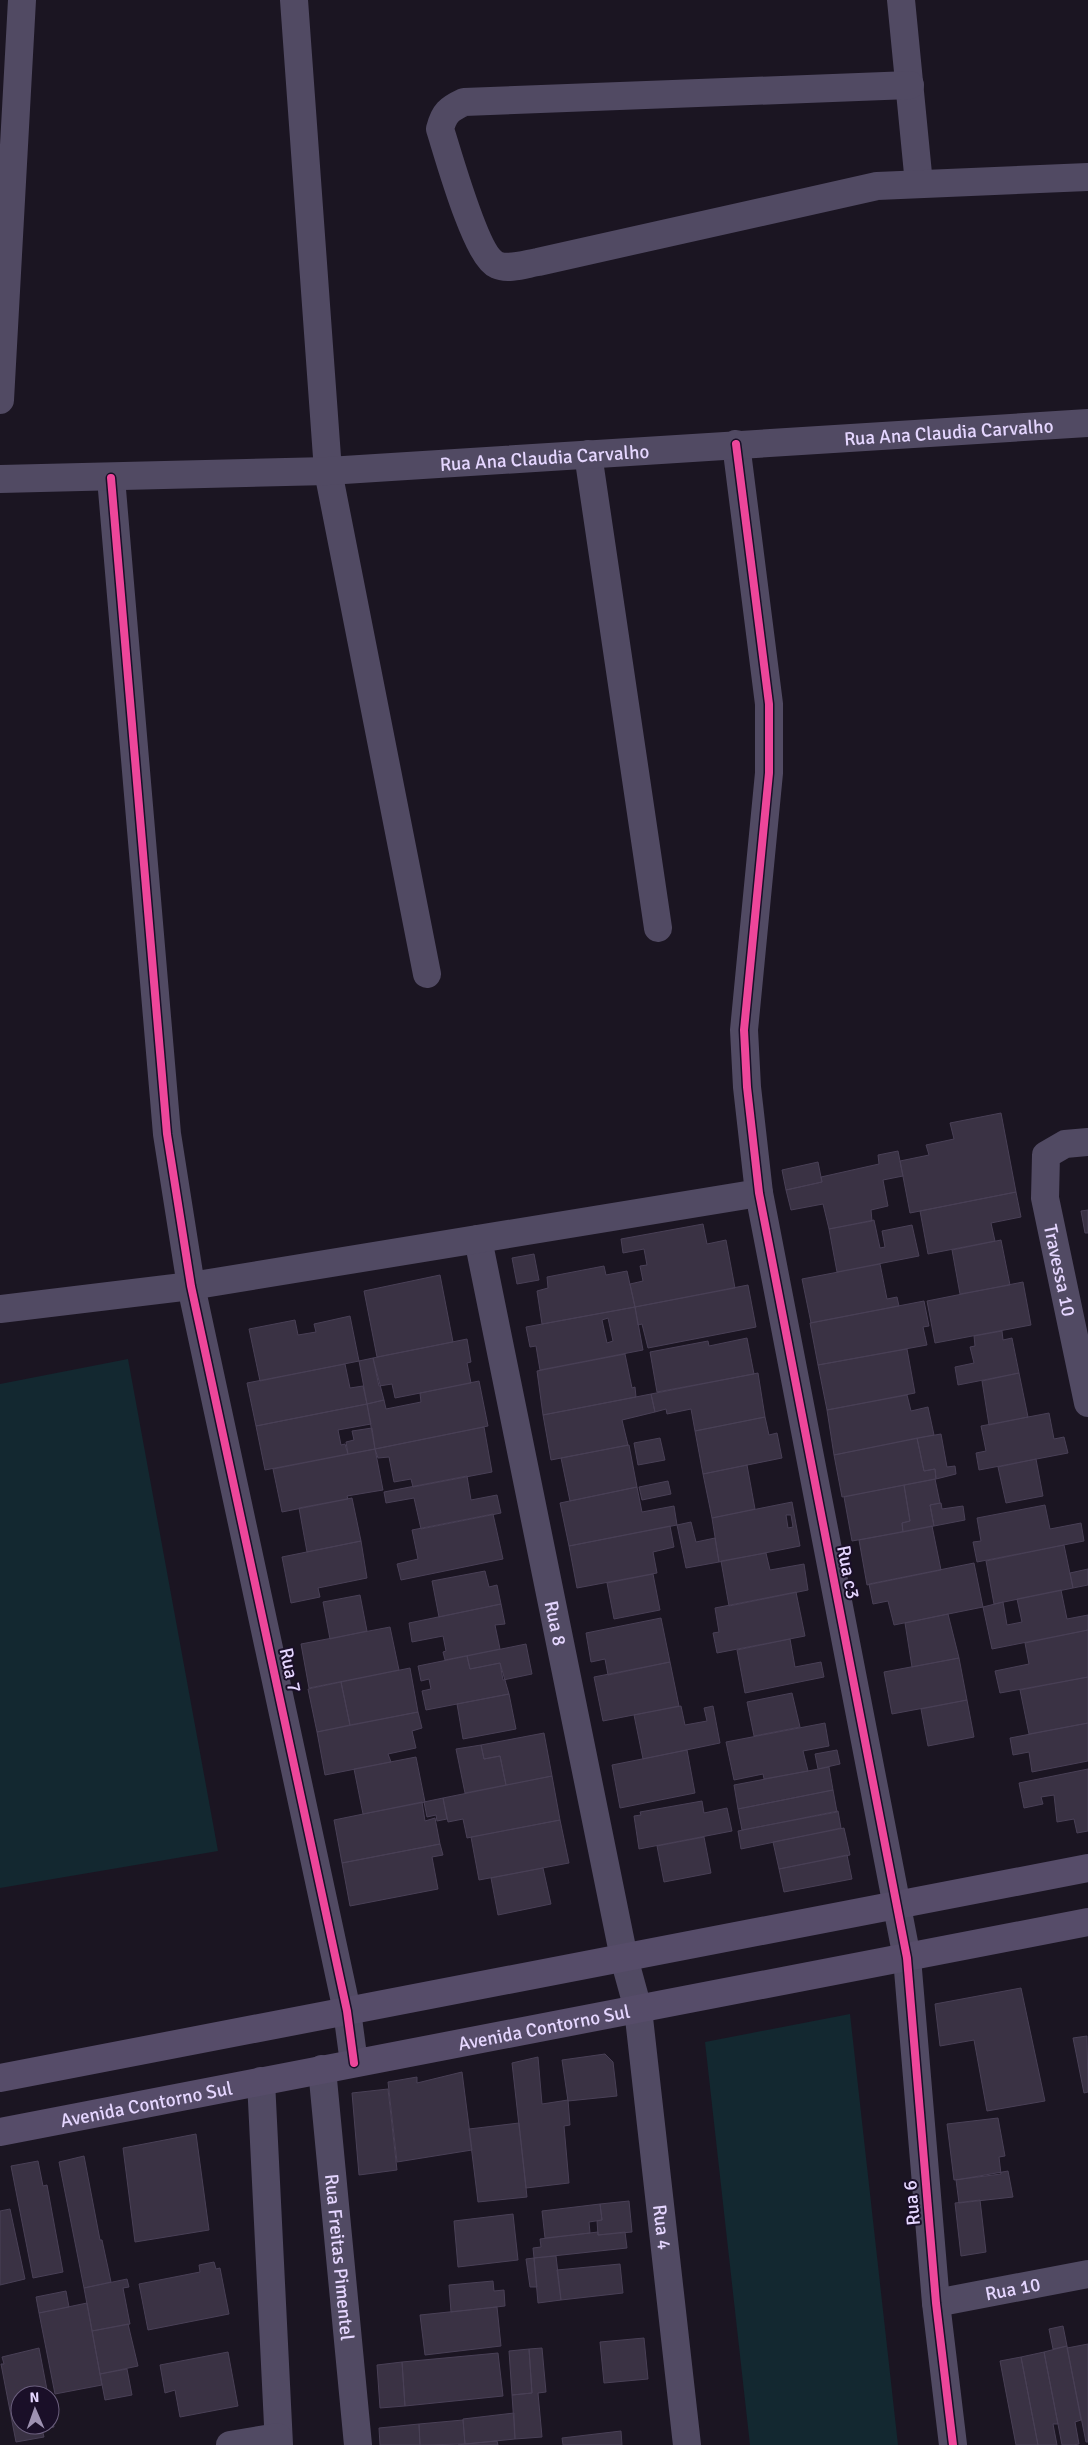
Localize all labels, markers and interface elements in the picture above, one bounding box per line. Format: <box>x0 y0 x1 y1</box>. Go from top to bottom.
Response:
street label: Rua Ana Claudia Carvalho <box>843 414 1054 451</box>
street label: Rua Ana Claudia Carvalho <box>439 440 650 477</box>
street label: Travessa 10 <box>1038 1222 1081 1319</box>
street label: Rua c3 <box>831 1543 865 1601</box>
street label: Rua 8 <box>539 1599 571 1648</box>
street label: Rua 7 <box>274 1645 306 1695</box>
street label: Avenida Contorno Sul <box>456 2000 632 2056</box>
street label: Avenida Contorno Sul <box>58 2076 235 2133</box>
street label: Rua Freitas Pimentel <box>319 2173 359 2342</box>
street label: Rua 6 <box>898 2179 926 2227</box>
street label: Rua 4 <box>647 2203 676 2251</box>
street label: Rua 10 <box>983 2272 1042 2306</box>
north arrow <box>10 2385 60 2435</box>
text: N <box>29 2389 40 2406</box>

